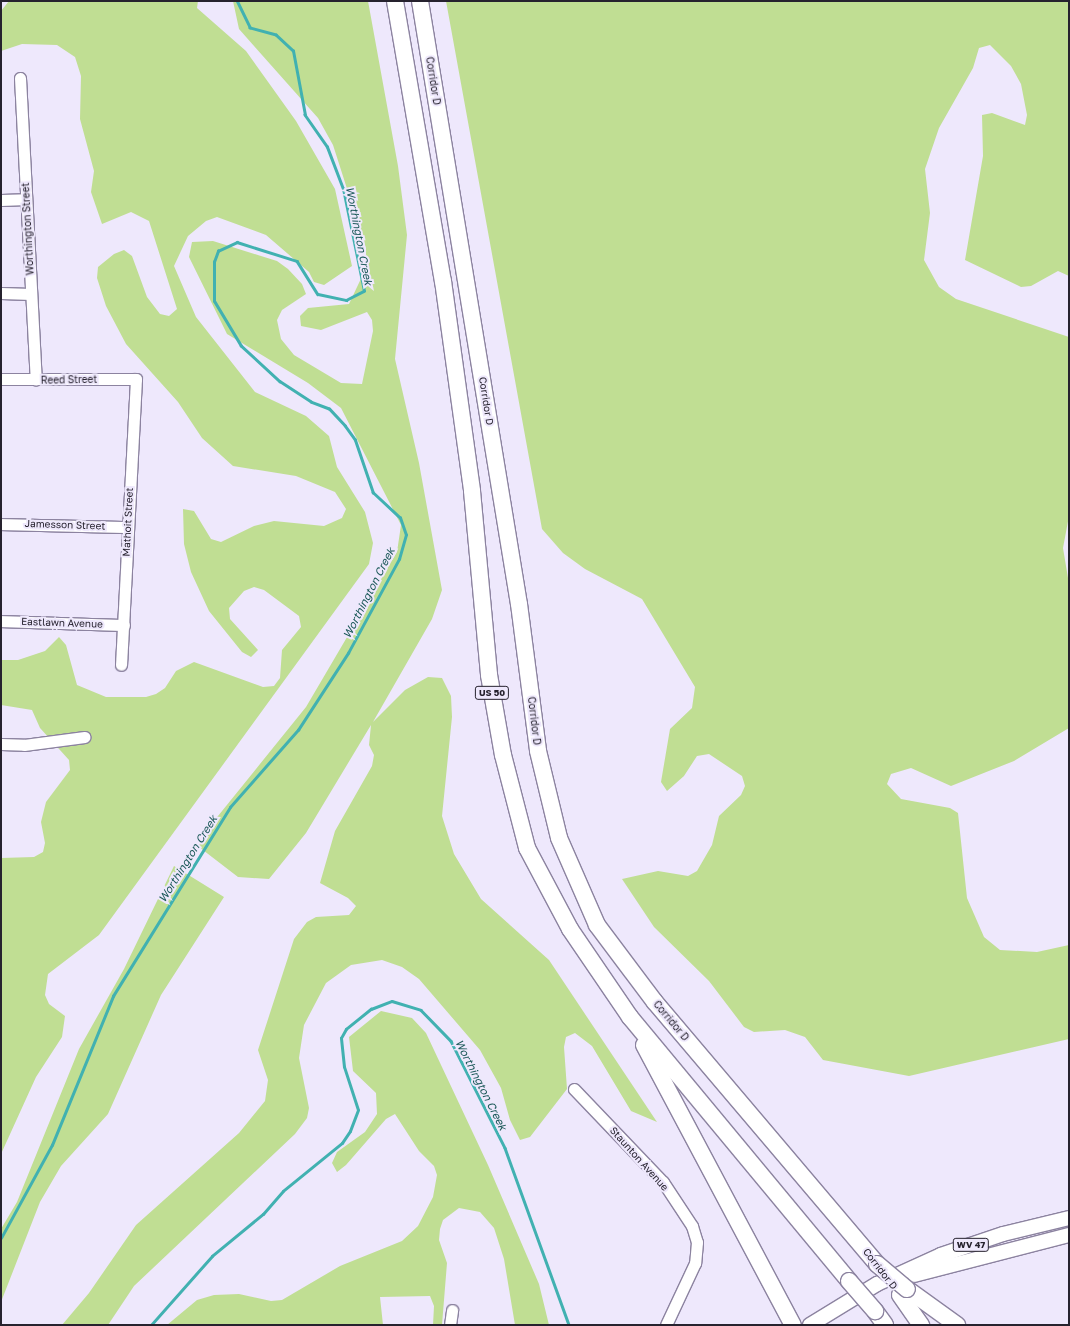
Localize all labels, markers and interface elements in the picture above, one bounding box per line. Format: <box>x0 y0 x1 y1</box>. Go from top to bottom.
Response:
street label: Corridor D <box>423 56 443 106</box>
street label: Worthington Street <box>20 182 36 276</box>
water label: Worthington Creek <box>343 186 375 286</box>
street label: Reed Street <box>41 374 97 386</box>
street label: Corridor D <box>476 376 496 426</box>
street label: Mathoit Street <box>120 487 136 557</box>
street label: Jamesson Street <box>24 518 106 532</box>
water label: Worthington Creek <box>340 545 398 641</box>
street label: Eastlawn Avenue <box>21 616 103 630</box>
road number: US 50 <box>474 686 510 700</box>
street label: Corridor D <box>525 696 543 746</box>
water label: Worthington Creek <box>156 813 220 905</box>
street label: Corridor D <box>651 998 691 1044</box>
water label: Worthington Creek <box>452 1037 510 1133</box>
street label: Staunton Avenue <box>607 1125 671 1193</box>
road number: WV 47 <box>952 1238 990 1252</box>
street label: Corridor D <box>860 1246 900 1292</box>

